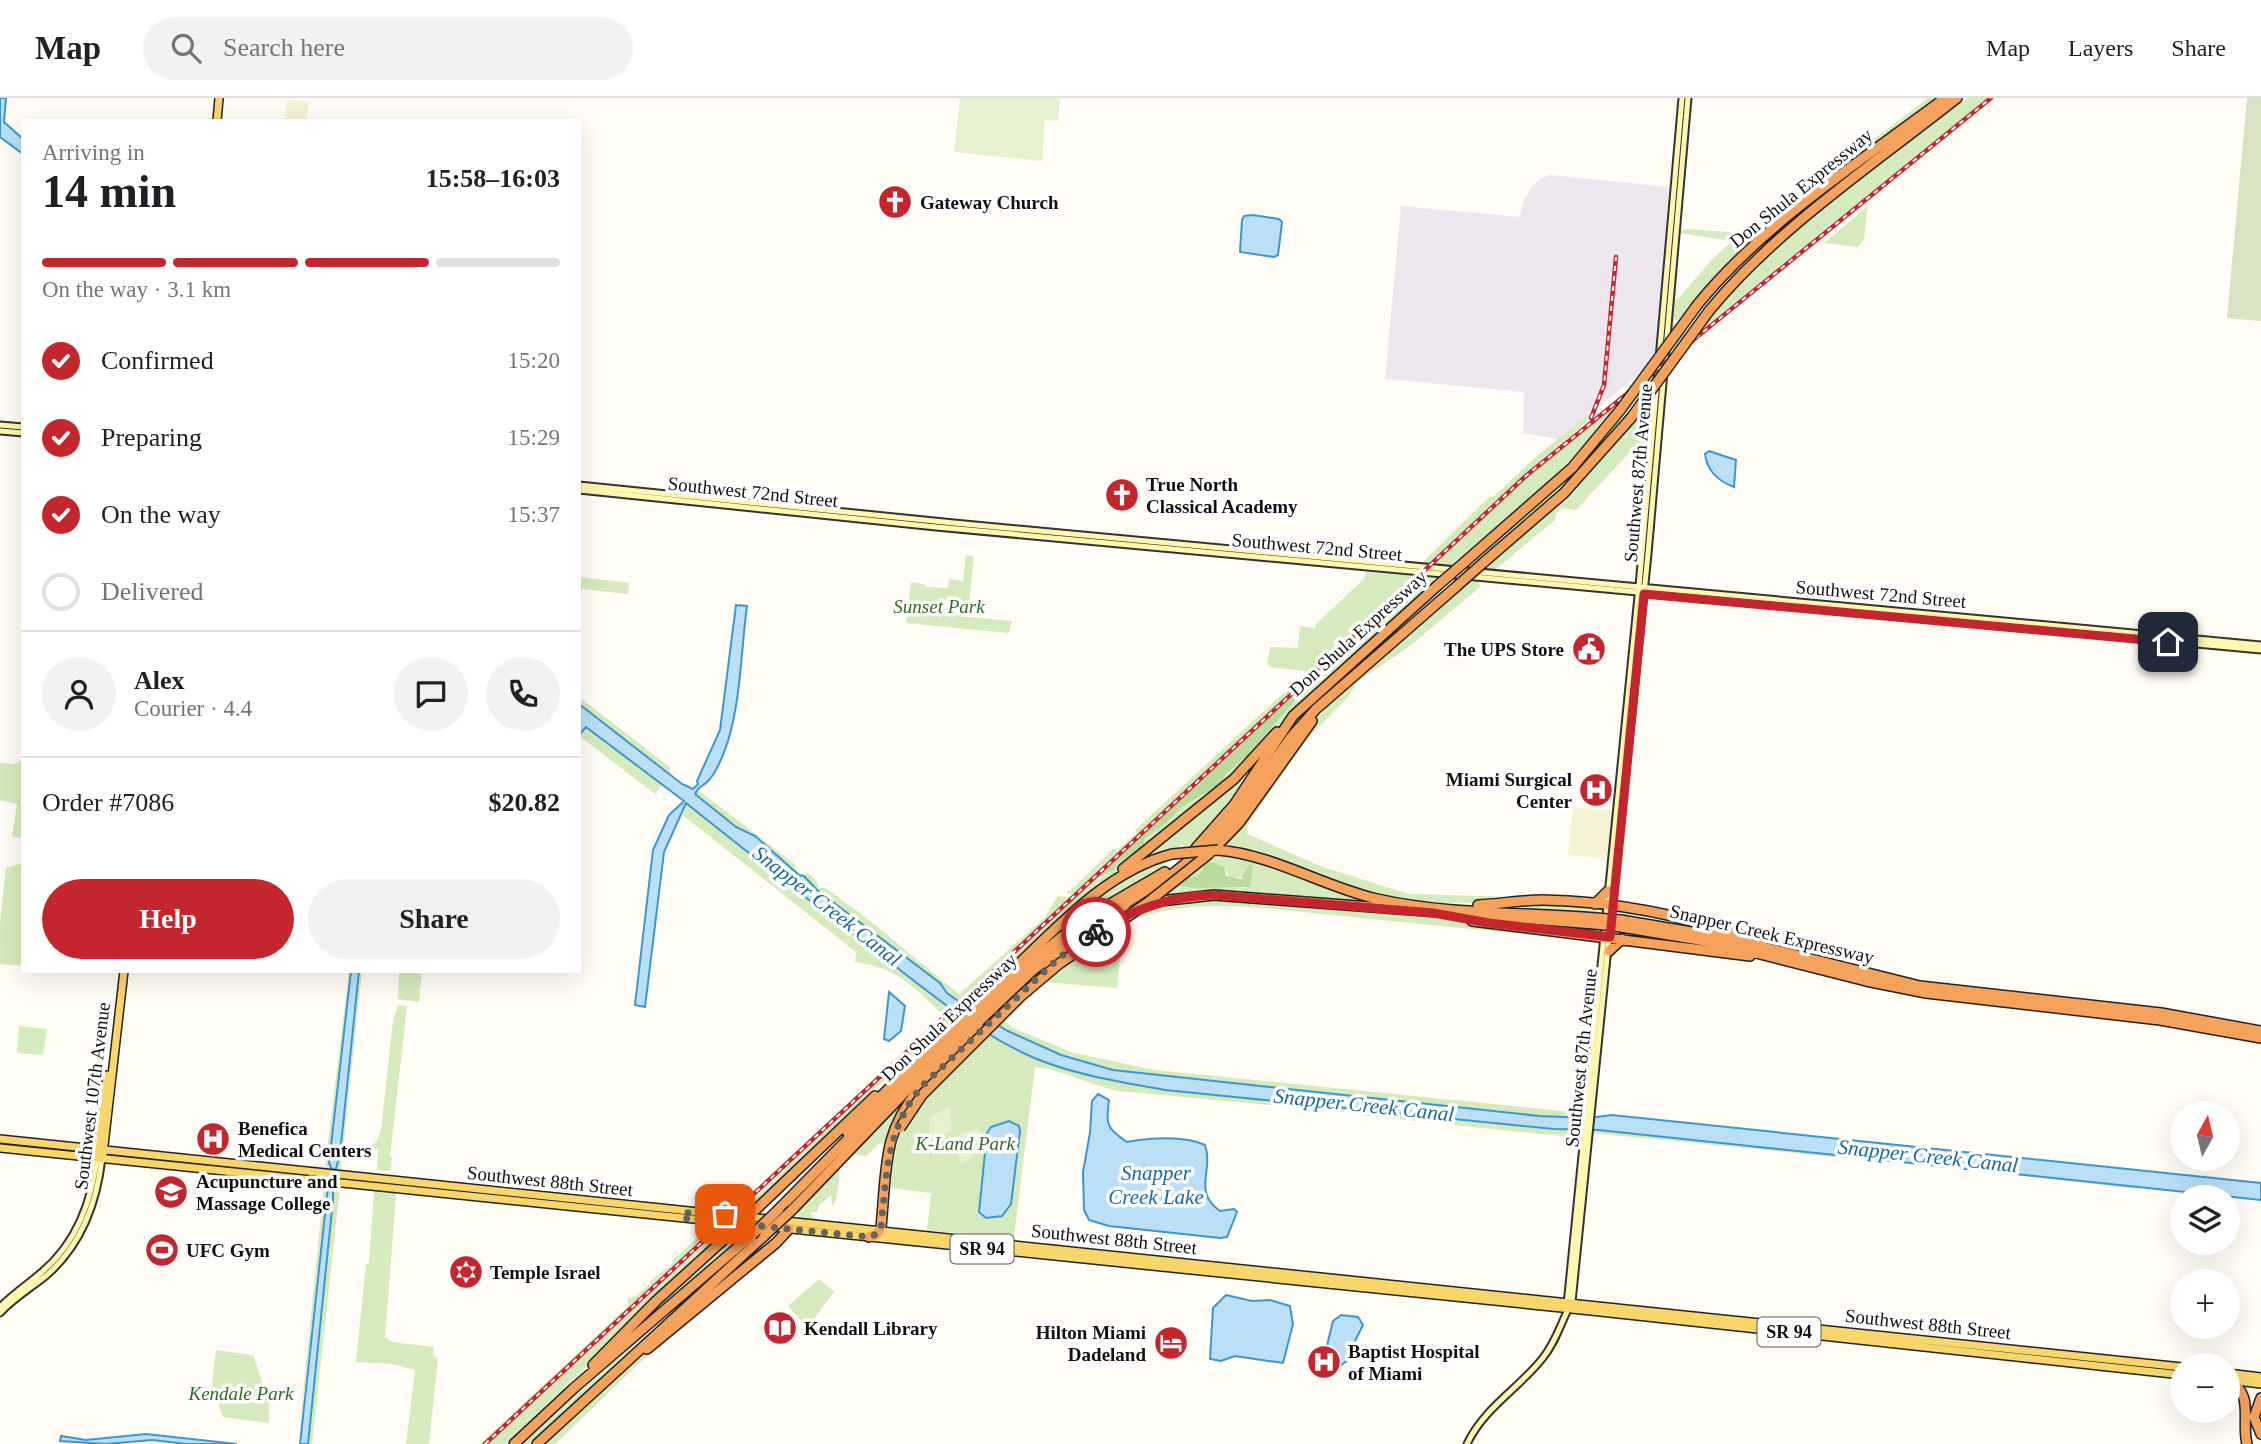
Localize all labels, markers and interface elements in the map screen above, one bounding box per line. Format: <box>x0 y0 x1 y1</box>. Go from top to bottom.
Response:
search box <box>143 17 633 80</box>
icon: search <box>167 29 205 67</box>
text: Map <box>35 30 101 66</box>
text: Search here <box>223 33 345 62</box>
text: Map <box>1986 35 2030 61</box>
text: Layers <box>2068 35 2133 61</box>
text: Share <box>2171 35 2226 61</box>
street label: Don Shula Expressway <box>1725 124 1877 252</box>
text: Arriving in <box>42 140 145 165</box>
text: 15:58–16:03 <box>426 164 560 193</box>
text: 14 min <box>42 166 176 217</box>
church icon: Gateway Church <box>876 183 914 221</box>
place label: Gateway Church <box>920 192 1059 213</box>
text: On the way · 3.1 km <box>42 277 231 302</box>
icon: check <box>42 342 80 380</box>
text: Confirmed <box>101 346 214 375</box>
text: 15:20 <box>508 348 560 373</box>
street label: Southwest 87th Avenue <box>1620 383 1656 563</box>
icon: check <box>42 419 80 457</box>
text: Preparing <box>101 423 202 452</box>
text: 15:29 <box>508 425 560 450</box>
street label: Southwest 72nd Street <box>667 473 840 511</box>
place label: True North Classical Academy <box>1146 474 1298 517</box>
church icon: True North Classical Academy <box>1103 476 1141 514</box>
icon: check <box>42 496 80 534</box>
text: On the way <box>101 500 221 529</box>
text: 15:37 <box>508 502 560 527</box>
street label: Southwest 72nd Street <box>1231 529 1404 565</box>
street label: Don Shula Expressway <box>1285 566 1431 700</box>
street label: Southwest 72nd Street <box>1795 576 1968 612</box>
text: Delivered <box>101 577 204 606</box>
park label: Sunset Park <box>893 596 985 617</box>
pin <box>2138 612 2198 672</box>
icon: home <box>2149 623 2187 661</box>
public building icon: The UPS Store <box>1570 630 1608 668</box>
place label: The UPS Store <box>1444 639 1564 660</box>
button: person <box>42 657 116 731</box>
button: chat <box>394 657 468 731</box>
button: phone <box>486 657 560 731</box>
text: Alex <box>134 666 185 695</box>
text: Courier · 4.4 <box>134 696 252 721</box>
place label: Miami Surgical Center <box>1446 769 1573 812</box>
hospital icon: Miami Surgical Center <box>1577 771 1615 809</box>
text: Order #7086 <box>42 788 174 817</box>
text: $20.82 <box>489 788 560 817</box>
water label: Snapper Creek Canal <box>748 841 906 971</box>
button: Help <box>42 879 294 959</box>
button: Share <box>308 879 560 959</box>
courier <box>1061 897 1131 967</box>
street label: Snapper Creek Expressway <box>1668 900 1877 968</box>
icon: bike <box>1077 913 1115 951</box>
street label: Don Shula Expressway <box>877 949 1021 1085</box>
street label: Southwest 87th Avenue <box>1561 968 1601 1148</box>
street label: Southwest 107th Avenue <box>70 1001 114 1191</box>
water label: Snapper Creek Canal <box>1273 1084 1456 1126</box>
north arrow <box>2170 1101 2240 1171</box>
map controls <box>2170 1101 2240 1423</box>
place label: Benefica Medical Centers <box>238 1118 371 1161</box>
hospital icon: Benefica Medical Centers <box>194 1120 232 1158</box>
park label: K-Land Park <box>914 1133 1015 1154</box>
water label: Snapper Creek Canal <box>1837 1135 2020 1177</box>
water label: Snapper Creek Lake <box>1108 1161 1204 1209</box>
street label: Southwest 88th Street <box>466 1162 635 1200</box>
place label: Acupuncture and Massage College <box>196 1171 338 1214</box>
school or university icon: Acupuncture and Massage College <box>152 1173 190 1211</box>
pin <box>695 1184 755 1244</box>
button: layers <box>2170 1185 2240 1255</box>
icon: bag <box>706 1195 744 1233</box>
street label: Southwest 88th Street <box>1030 1220 1199 1258</box>
sports icon: UFC Gym <box>143 1231 181 1269</box>
road number: SR 94 <box>950 1234 1014 1264</box>
place label: UFC Gym <box>186 1240 270 1261</box>
synagogue icon: Temple Israel <box>447 1253 485 1291</box>
place label: Temple Israel <box>490 1262 601 1283</box>
button: + <box>2170 1269 2240 1339</box>
street label: Southwest 88th Street <box>1844 1305 2013 1343</box>
library icon: Kendall Library <box>761 1309 799 1347</box>
road number: SR 94 <box>1758 1317 1820 1346</box>
place label: Kendall Library <box>804 1318 938 1339</box>
place label: Hilton Miami Dadeland <box>1036 1322 1146 1365</box>
hotel icon: Hilton Miami Dadeland <box>1152 1324 1190 1362</box>
place label: Baptist Hospital of Miami <box>1348 1341 1479 1384</box>
hospital icon: Baptist Hospital of Miami <box>1305 1343 1343 1381</box>
button: − <box>2170 1353 2240 1423</box>
park label: Kendale Park <box>187 1383 294 1404</box>

